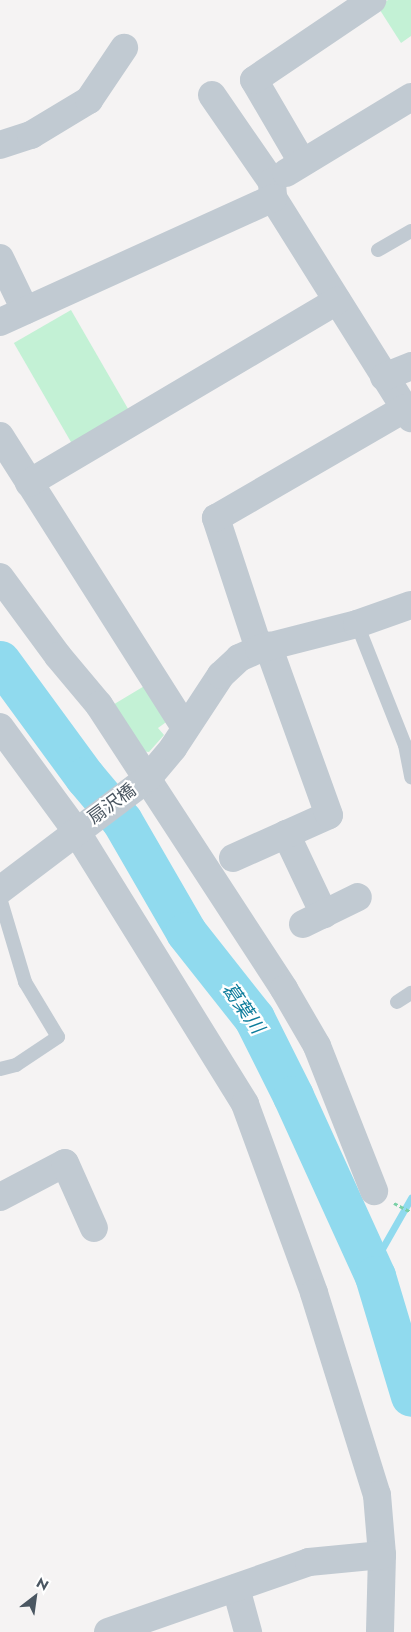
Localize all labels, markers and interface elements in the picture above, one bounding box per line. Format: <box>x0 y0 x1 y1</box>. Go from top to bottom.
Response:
street label: 扇沢橋 <box>84 779 140 829</box>
water label: 葛葉川 <box>217 978 269 1038</box>
north arrow <box>10 1572 60 1622</box>
text: N <box>33 1573 52 1595</box>

